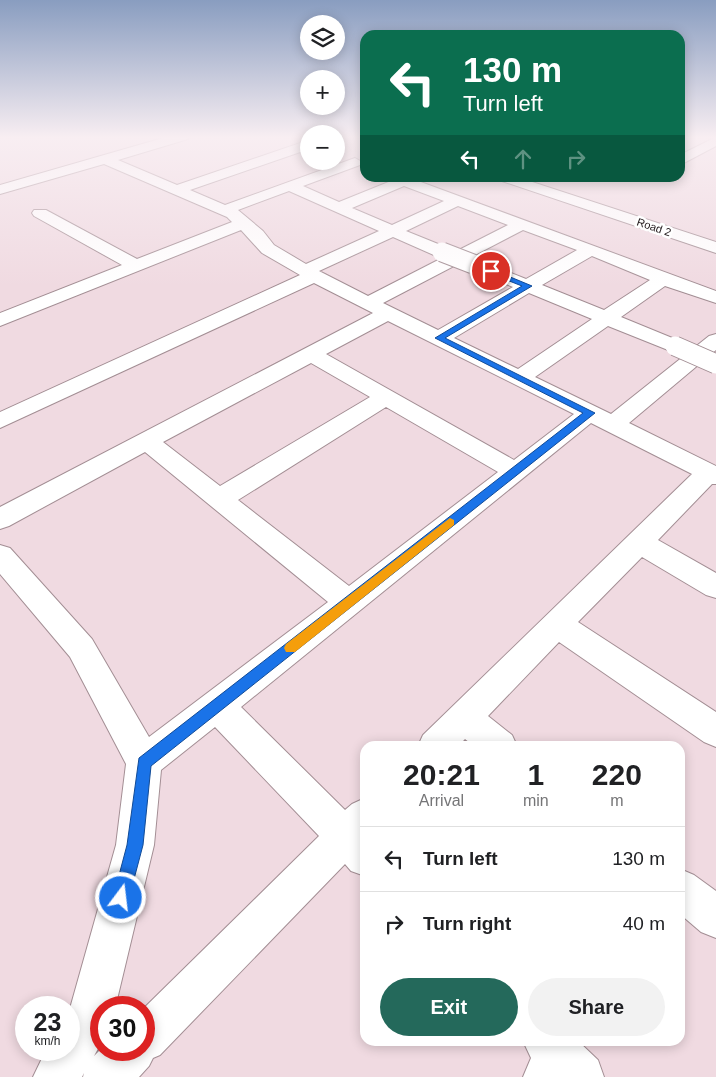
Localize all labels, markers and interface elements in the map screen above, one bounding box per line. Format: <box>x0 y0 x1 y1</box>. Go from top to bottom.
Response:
map controls <box>300 15 345 170</box>
button: layers <box>300 15 345 60</box>
icon: left <box>380 50 445 115</box>
text: 130 m <box>463 50 562 89</box>
button: + <box>300 70 345 115</box>
text: Turn left <box>463 91 543 116</box>
button: − <box>300 125 345 170</box>
icon: left <box>456 145 484 173</box>
icon: ahead <box>509 145 537 173</box>
icon: right <box>562 145 590 173</box>
street label: Road 2 <box>635 216 673 238</box>
pin <box>470 250 512 292</box>
icon: arrive <box>477 257 505 285</box>
text: 20:21 <box>403 758 480 791</box>
text: 1 <box>527 758 544 791</box>
text: 220 <box>592 758 642 791</box>
text: Arrival <box>419 792 464 809</box>
text: min <box>523 792 549 809</box>
text: m <box>610 792 623 809</box>
icon: left <box>380 845 408 873</box>
text: Turn left <box>423 848 498 869</box>
text: 130 m <box>612 848 665 869</box>
position arrow <box>94 871 146 923</box>
icon: right <box>380 910 408 938</box>
text: Turn right <box>423 913 511 934</box>
text: 40 m <box>623 913 665 934</box>
button: Exit <box>380 978 518 1036</box>
button: Share <box>528 978 665 1036</box>
speed limit sign: 30 <box>90 996 155 1061</box>
text: 23 <box>34 1008 61 1036</box>
text: km/h <box>34 1034 61 1048</box>

